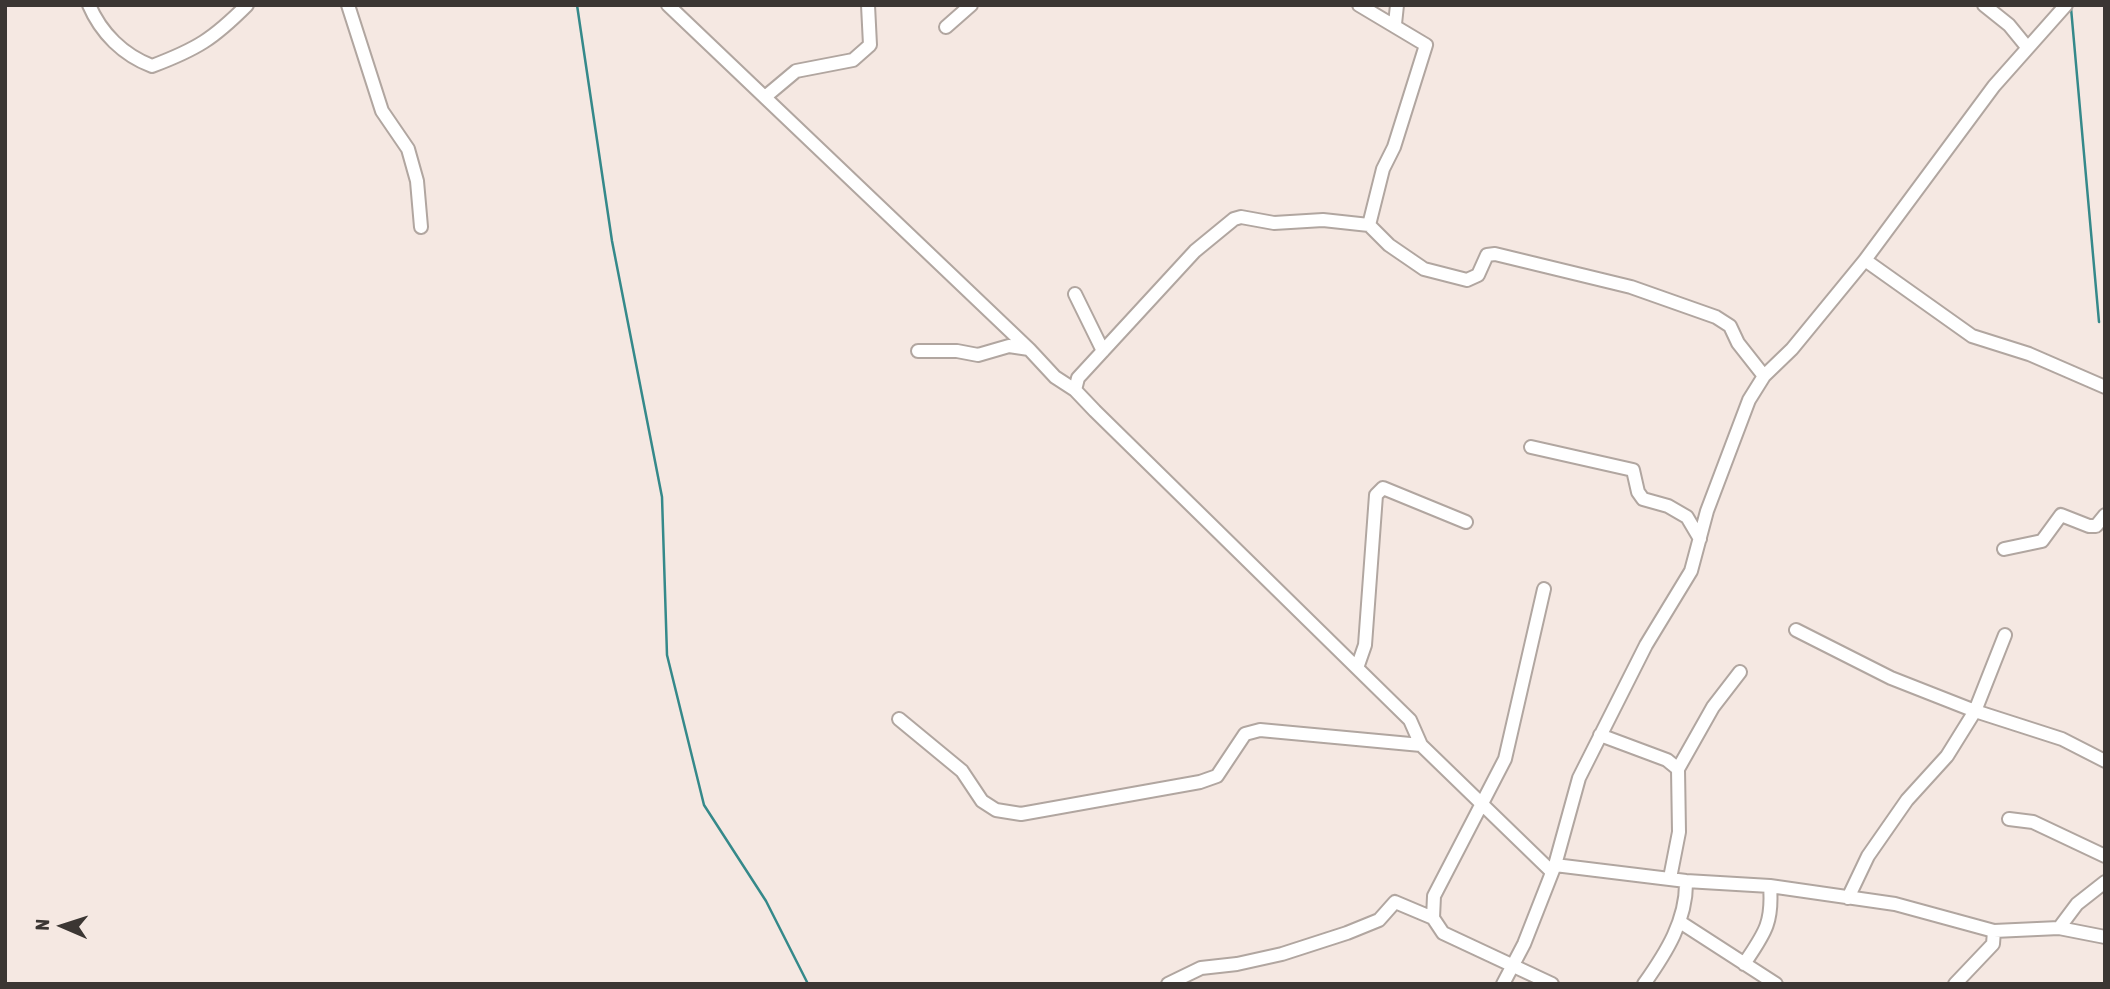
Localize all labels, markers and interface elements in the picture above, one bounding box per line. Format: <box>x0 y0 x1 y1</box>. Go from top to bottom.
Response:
north arrow <box>28 891 98 961</box>
text: N <box>31 919 53 931</box>

